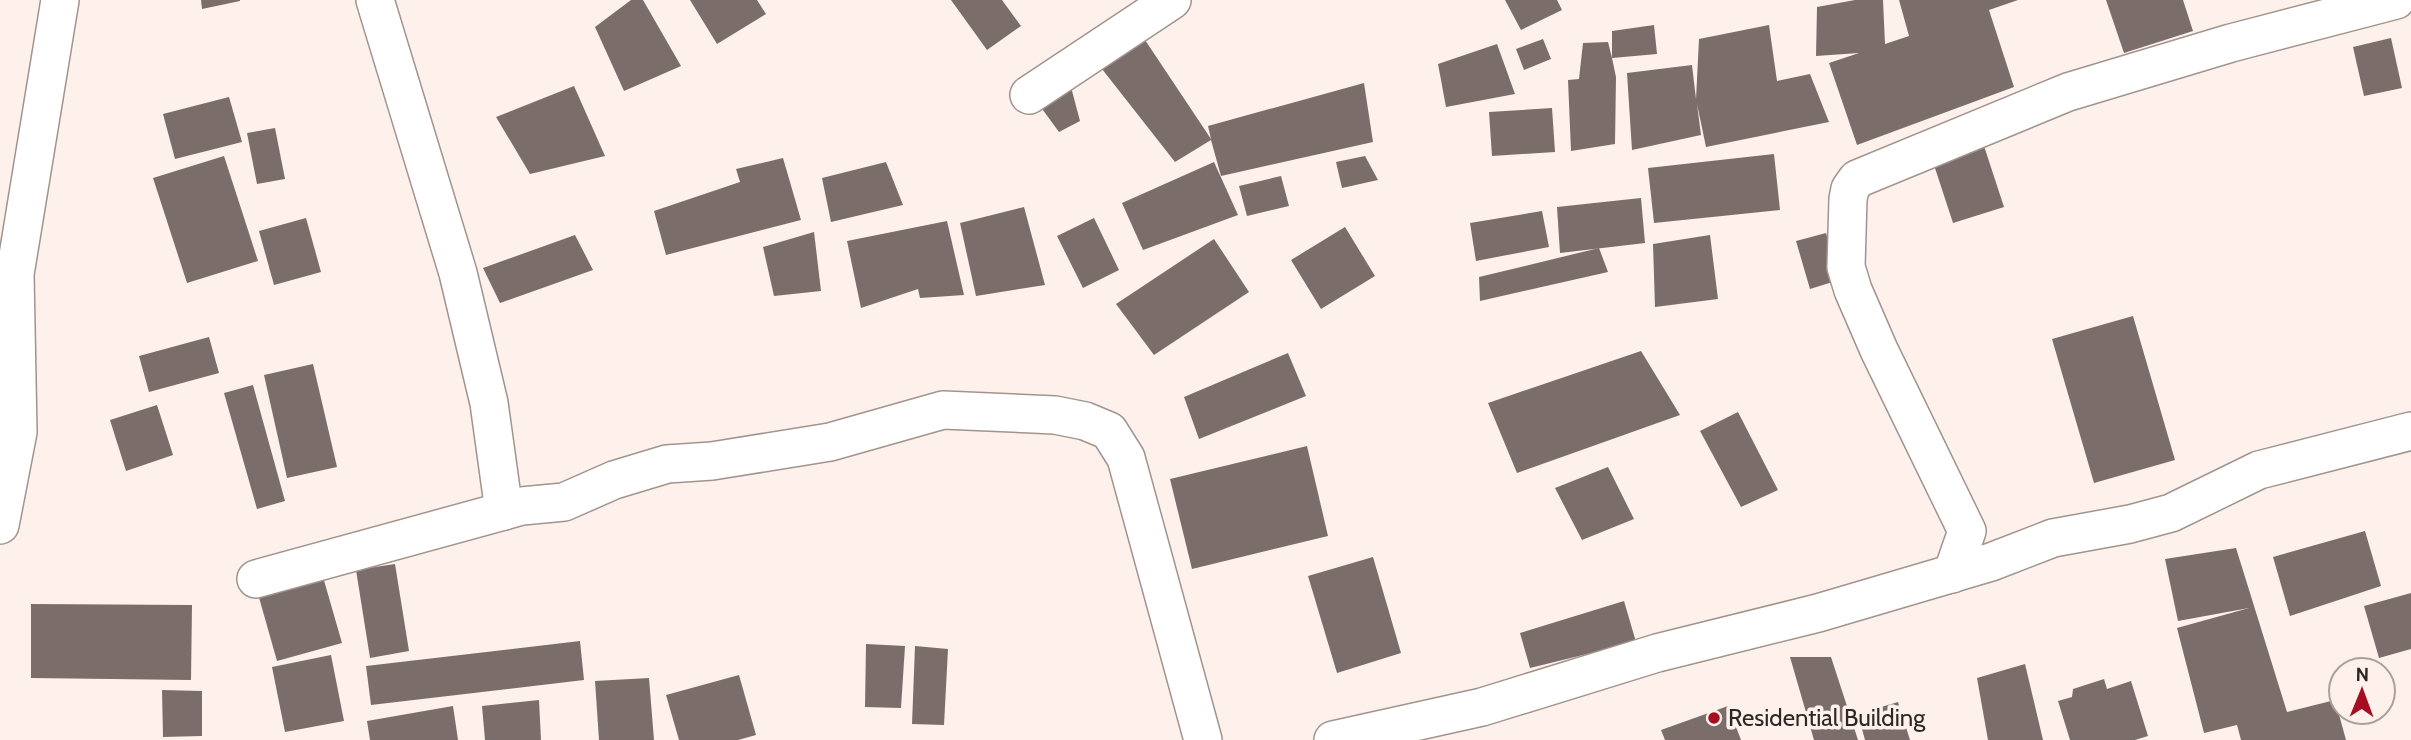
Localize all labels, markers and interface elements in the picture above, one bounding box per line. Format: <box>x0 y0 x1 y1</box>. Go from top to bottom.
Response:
north arrow <box>2327 656 2397 726</box>
text: N <box>2355 663 2369 686</box>
place label: Residential Building <box>1728 703 1926 732</box>
marker: Residential Building <box>1706 710 1722 726</box>

